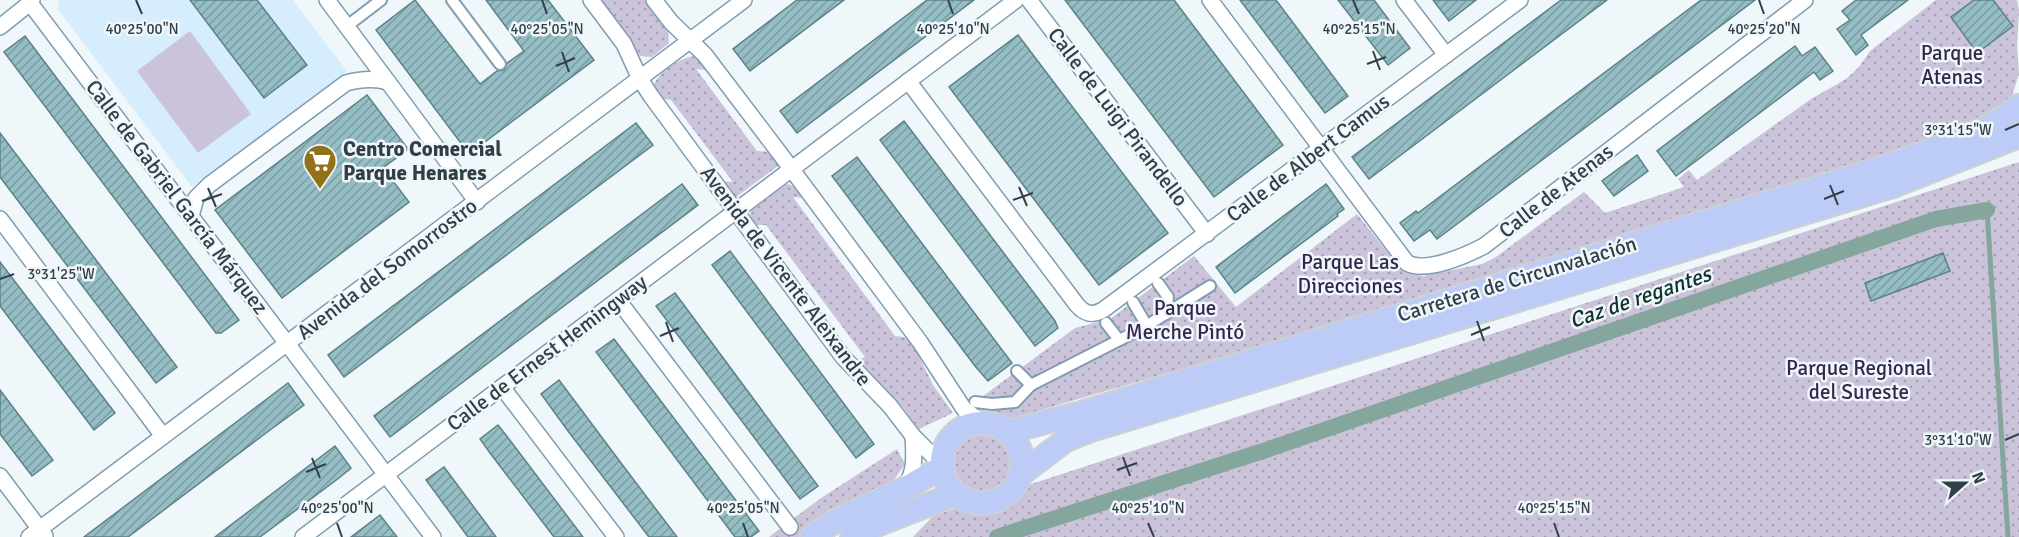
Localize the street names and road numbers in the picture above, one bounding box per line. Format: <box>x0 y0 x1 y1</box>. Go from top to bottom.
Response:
street label: Calle de Luigi Pirandello <box>1042 22 1194 212</box>
street label: Calle de Gabriel García Márquez <box>80 75 274 319</box>
street label: Calle de Albert Camus <box>1221 88 1395 228</box>
street label: Calle de Atenas <box>1494 138 1618 244</box>
street label: Avenida de Vicente Aleixandre <box>695 161 877 391</box>
street label: Avenida del Somorrostro <box>292 193 482 345</box>
street label: Carretera de Circunvalación <box>1394 230 1640 328</box>
street label: Calle de Ernest Hemingway <box>442 269 652 437</box>

